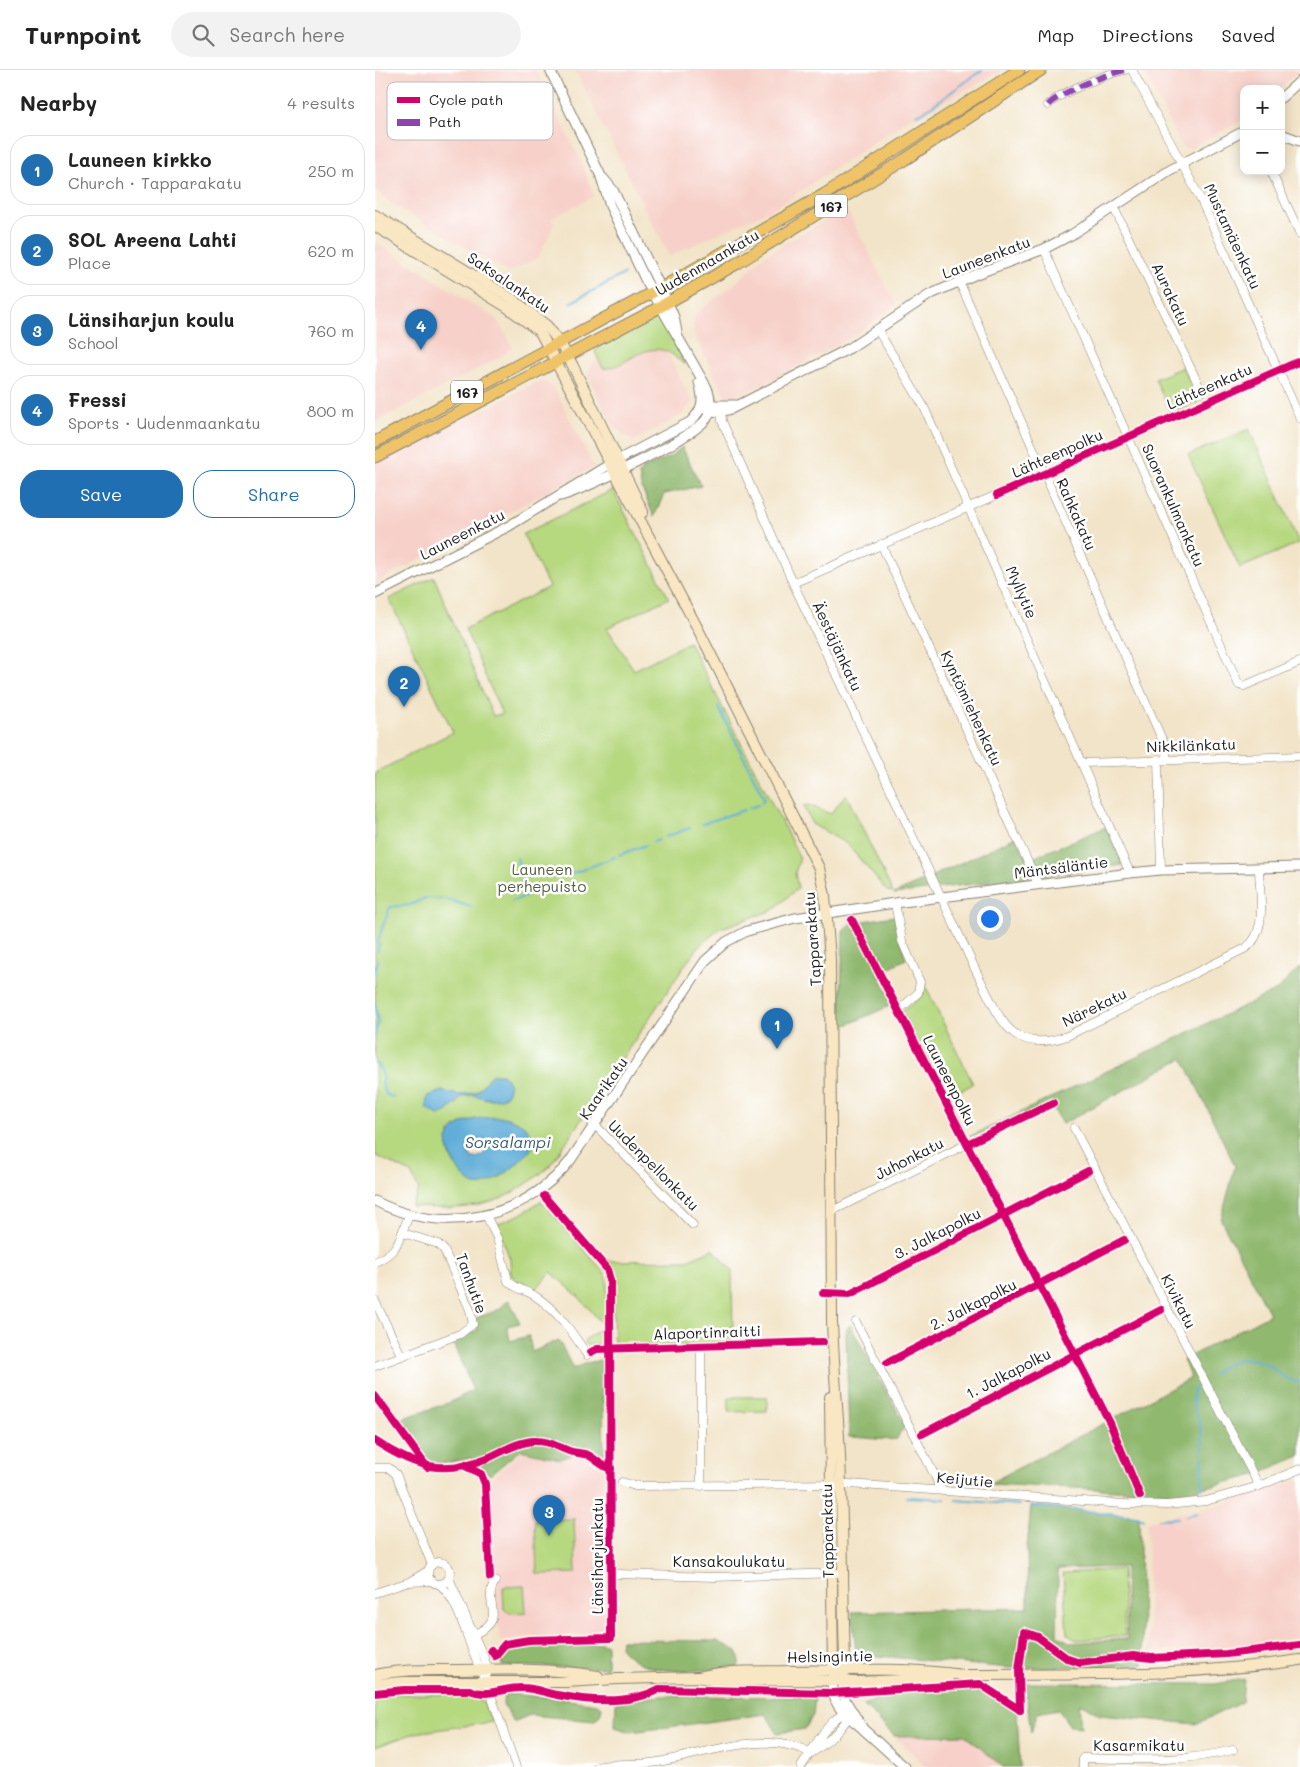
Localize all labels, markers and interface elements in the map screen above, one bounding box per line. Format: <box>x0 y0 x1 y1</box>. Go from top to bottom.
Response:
search box <box>171 12 521 57</box>
text: Turnpoint <box>25 19 141 50</box>
icon: search <box>189 21 217 49</box>
text: Search here <box>229 22 345 47</box>
text: Map <box>1037 23 1074 47</box>
text: Directions <box>1102 23 1194 47</box>
text: Saved <box>1222 23 1275 47</box>
legend <box>387 82 553 140</box>
map controls <box>1240 85 1285 175</box>
button: + <box>1240 85 1285 130</box>
text: Nearby <box>20 89 97 116</box>
text: Cycle path <box>429 90 503 109</box>
text: 4 results <box>287 92 355 113</box>
text: Path <box>429 112 460 131</box>
button: − <box>1240 130 1285 175</box>
text: Launeen kirkko <box>68 147 211 172</box>
text: 1 <box>33 160 41 181</box>
text: 250 m <box>308 160 354 181</box>
text: Church · Tapparakatu <box>68 172 242 193</box>
street label: Mustamäenkatu <box>1200 180 1266 292</box>
road number: 167 <box>815 194 847 218</box>
street label: Uudenmaankatu <box>652 224 762 300</box>
text: SOL Areena Lahti <box>68 227 237 252</box>
street label: Launeenkatu <box>939 231 1033 283</box>
text: 2 <box>33 240 41 261</box>
text: 620 m <box>308 240 354 261</box>
street label: Saksalankatu <box>464 247 554 317</box>
text: Place <box>68 252 111 273</box>
street label: Aurakatu <box>1148 259 1194 329</box>
text: Länsiharjun koulu <box>68 307 235 332</box>
pin: 4 <box>405 309 437 350</box>
text: 3 <box>32 320 42 341</box>
text: 760 m <box>308 320 354 341</box>
text: School <box>68 332 118 353</box>
street label: Lähteenkatu <box>1163 358 1255 414</box>
road number: 167 <box>451 381 483 404</box>
text: Fressi <box>68 387 127 412</box>
text: 4 <box>32 400 42 421</box>
text: 800 m <box>307 400 354 421</box>
text: Sports · Uudenmaankatu <box>68 412 261 433</box>
street label: Lähteenpolku <box>1009 424 1105 482</box>
street label: Suorankulmankatu <box>1138 440 1210 570</box>
button: Save <box>20 470 183 518</box>
button: Share <box>193 470 355 518</box>
street label: Rahkakatu <box>1052 475 1102 553</box>
street label: Launeenkatu <box>416 504 508 564</box>
street label: Myllytie <box>1002 563 1042 621</box>
street label: Äestäjänkatu <box>808 598 868 694</box>
street label: Kyntömiehenkatu <box>937 647 1007 769</box>
pin: 2 <box>388 666 420 707</box>
street label: Nikkilänkatu <box>1146 733 1236 757</box>
street label: Mäntsäläntie <box>1013 851 1109 883</box>
park label: Launeen perhepuisto <box>498 859 586 896</box>
street label: Tapparakatu <box>799 891 825 987</box>
your location <box>977 906 1003 932</box>
street label: Närekatu <box>1058 983 1130 1031</box>
pin: 1 <box>761 1008 793 1049</box>
street label: Launeenpolku <box>919 1031 981 1129</box>
street label: Kaarikatu <box>574 1053 632 1123</box>
street label: Uudenpellonkatu <box>604 1115 704 1215</box>
water label: Sorsalampi <box>465 1131 551 1152</box>
street label: Juhonkatu <box>871 1132 947 1184</box>
street label: 3. Jalkapolku <box>890 1203 984 1263</box>
street label: Tanhutie <box>452 1250 492 1316</box>
street label: Kivikatu <box>1157 1270 1201 1332</box>
street label: 2. Jalkapolku <box>926 1274 1020 1334</box>
street label: Alaportinraitti <box>653 1320 761 1344</box>
street label: 1. Jalkapolku <box>962 1343 1054 1403</box>
street label: Keijutie <box>936 1467 994 1491</box>
street label: Tapparakatu <box>816 1484 838 1578</box>
pin: 3 <box>533 1495 565 1536</box>
street label: Länsiharjunkatu <box>587 1498 607 1614</box>
street label: Kansakoulukatu <box>673 1551 785 1571</box>
street label: Helsingintie <box>787 1645 873 1667</box>
street label: Kasarmikatu <box>1093 1735 1185 1755</box>

